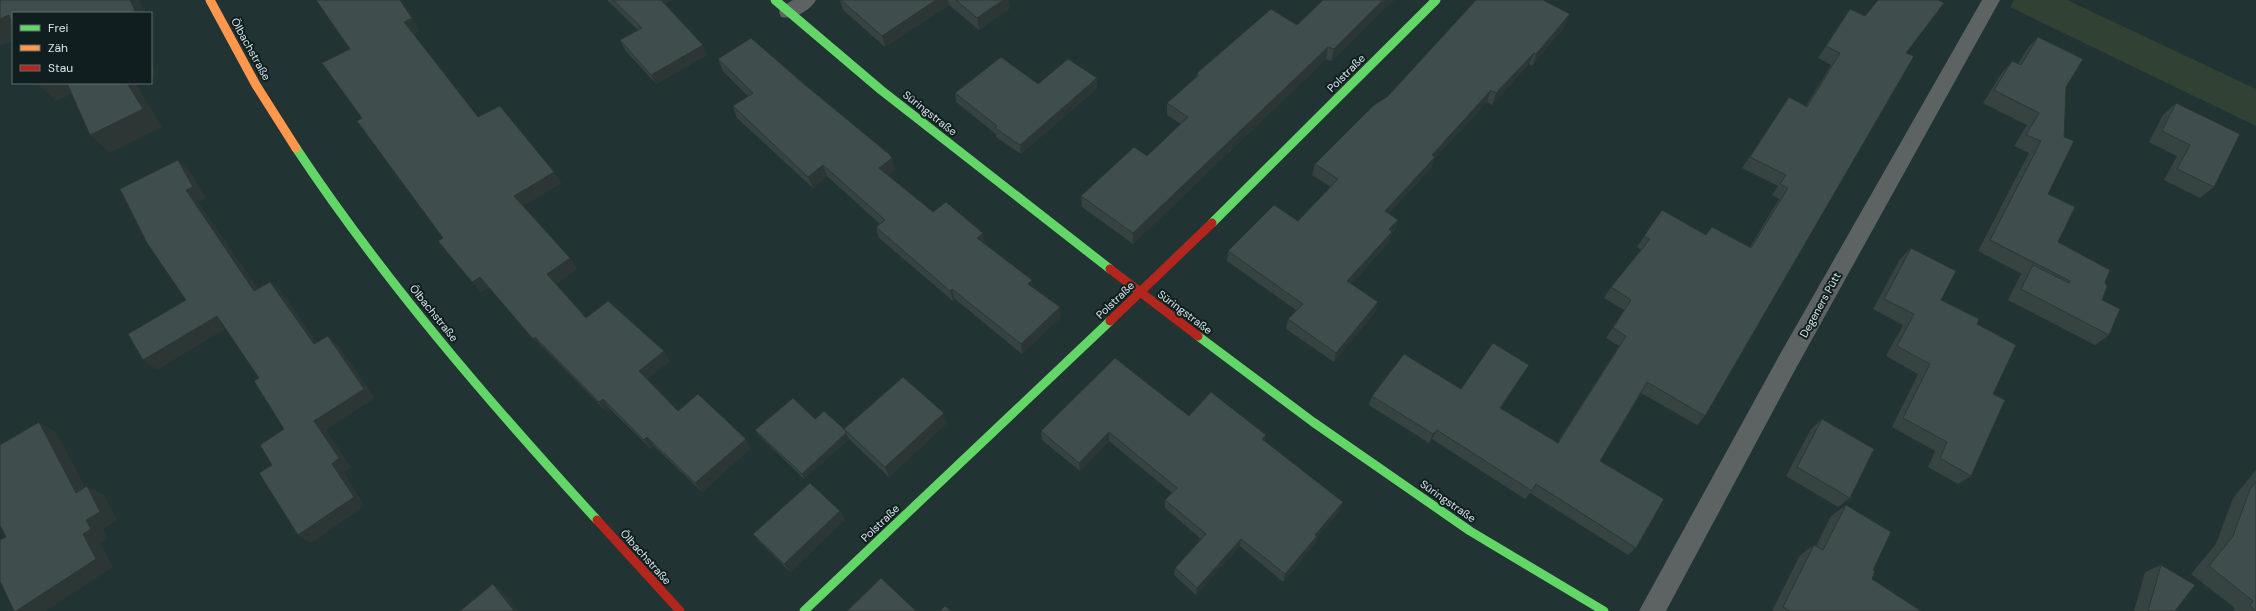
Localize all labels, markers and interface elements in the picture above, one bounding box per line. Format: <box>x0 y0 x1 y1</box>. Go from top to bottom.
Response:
legend <box>12 12 152 84</box>
street label: Ölbachstraße <box>228 15 274 83</box>
text: Frei <box>48 20 68 36</box>
text: Zäh <box>48 40 68 56</box>
street label: Polstraße <box>1324 51 1368 95</box>
text: Stau <box>48 60 73 76</box>
street label: Süringstraße <box>900 88 960 138</box>
street label: Degeners Pütt <box>1796 270 1844 340</box>
street label: Polstraße <box>1093 278 1137 322</box>
street label: Ölbachstraße <box>407 282 461 344</box>
street label: Süringstraße <box>1155 287 1215 337</box>
street label: Süringstraße <box>1417 477 1479 525</box>
street label: Polstraße <box>858 501 902 545</box>
street label: Ölbachstraße <box>618 527 674 587</box>

